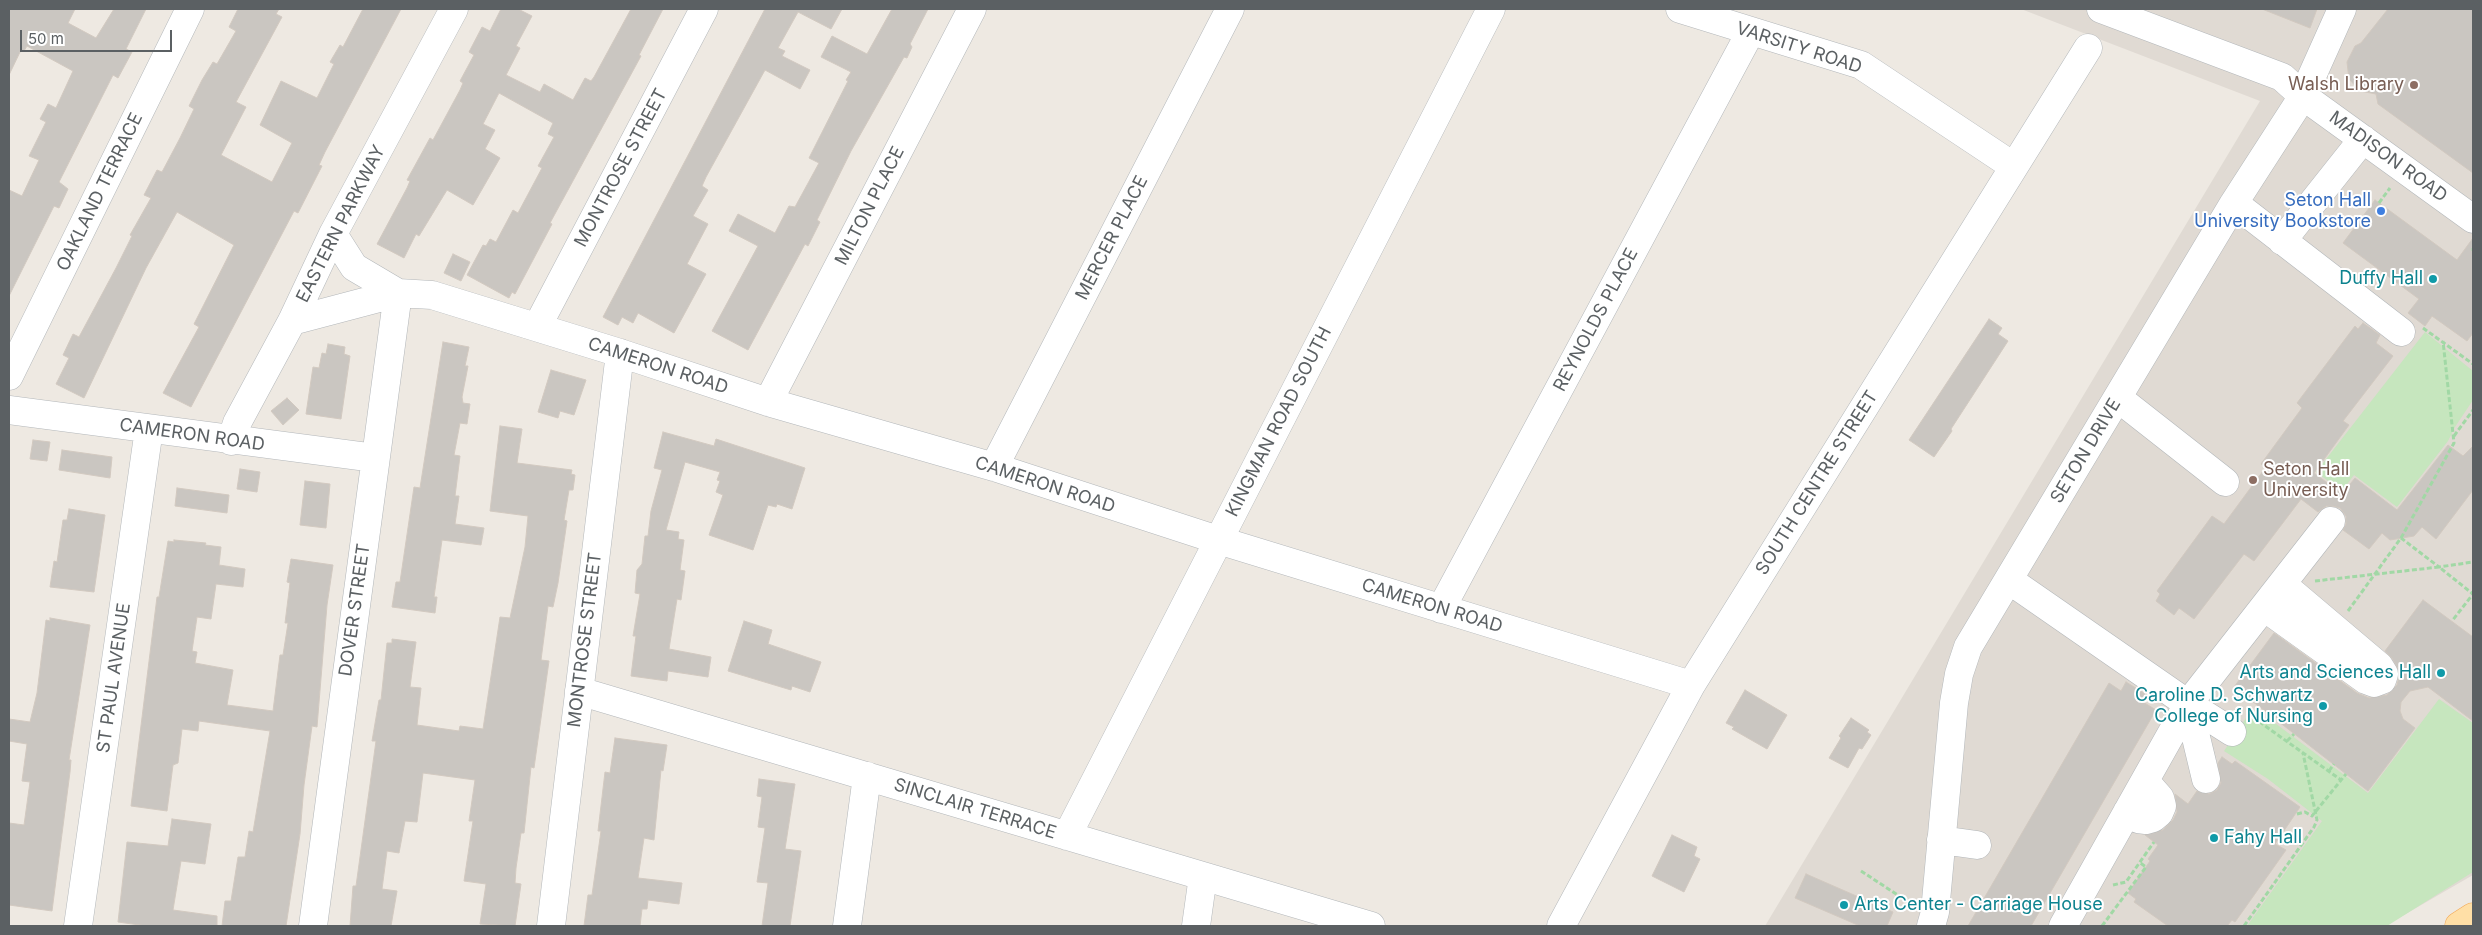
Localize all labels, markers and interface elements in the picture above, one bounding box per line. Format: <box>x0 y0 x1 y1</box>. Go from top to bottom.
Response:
street label: VARSITY ROAD <box>1733 17 1865 79</box>
scale bar <box>22 20 175 52</box>
text: 50 m <box>28 29 64 48</box>
place label: Walsh Library <box>2288 74 2404 96</box>
marker: Walsh Library <box>2408 79 2420 91</box>
street label: MONTROSE STREET <box>570 85 672 251</box>
street label: MADISON ROAD <box>2325 107 2451 207</box>
street label: OAKLAND TERRACE <box>52 109 148 275</box>
street label: EASTERN PARKWAY <box>292 142 390 306</box>
street label: MILTON PLACE <box>831 143 909 269</box>
street label: MERCER PLACE <box>1071 172 1153 304</box>
place label: Seton Hall University Bookstore <box>2194 190 2371 232</box>
marker: Seton Hall University Bookstore <box>2375 205 2387 217</box>
street label: REYNOLDS PLACE <box>1549 245 1643 395</box>
place label: Duffy Hall <box>2339 268 2423 290</box>
marker: Duffy Hall <box>2427 273 2439 285</box>
street label: KINGMAN ROAD SOUTH <box>1222 323 1336 521</box>
street label: CAMERON ROAD <box>585 333 731 399</box>
street label: SOUTH CENTRE STREET <box>1751 387 1883 579</box>
street label: SETON DRIVE <box>2046 395 2126 507</box>
street label: CAMERON ROAD <box>118 414 266 456</box>
street label: CAMERON ROAD <box>972 452 1118 518</box>
place label: Seton Hall University <box>2263 459 2349 502</box>
marker: Seton Hall University <box>2247 474 2259 486</box>
street label: DOVER STREET <box>335 542 375 678</box>
street label: MONTROSE STREET <box>564 551 606 729</box>
street label: CAMERON ROAD <box>1359 574 1505 638</box>
street label: ST PAUL AVENUE <box>93 602 135 754</box>
place label: Arts and Sciences Hall <box>2240 662 2431 684</box>
marker: Arts and Sciences Hall <box>2435 667 2447 679</box>
place label: Caroline D. Schwartz College of Nursing <box>2135 685 2313 728</box>
marker: Caroline D. Schwartz College of Nursing <box>2317 700 2329 712</box>
street label: SINCLAIR TERRACE <box>891 774 1059 844</box>
place label: Fahy Hall <box>2224 827 2302 849</box>
marker: Fahy Hall <box>2208 832 2220 844</box>
place label: Arts Center - Carriage House <box>1854 894 2103 916</box>
marker: Arts Center - Carriage House <box>1838 899 1850 911</box>

